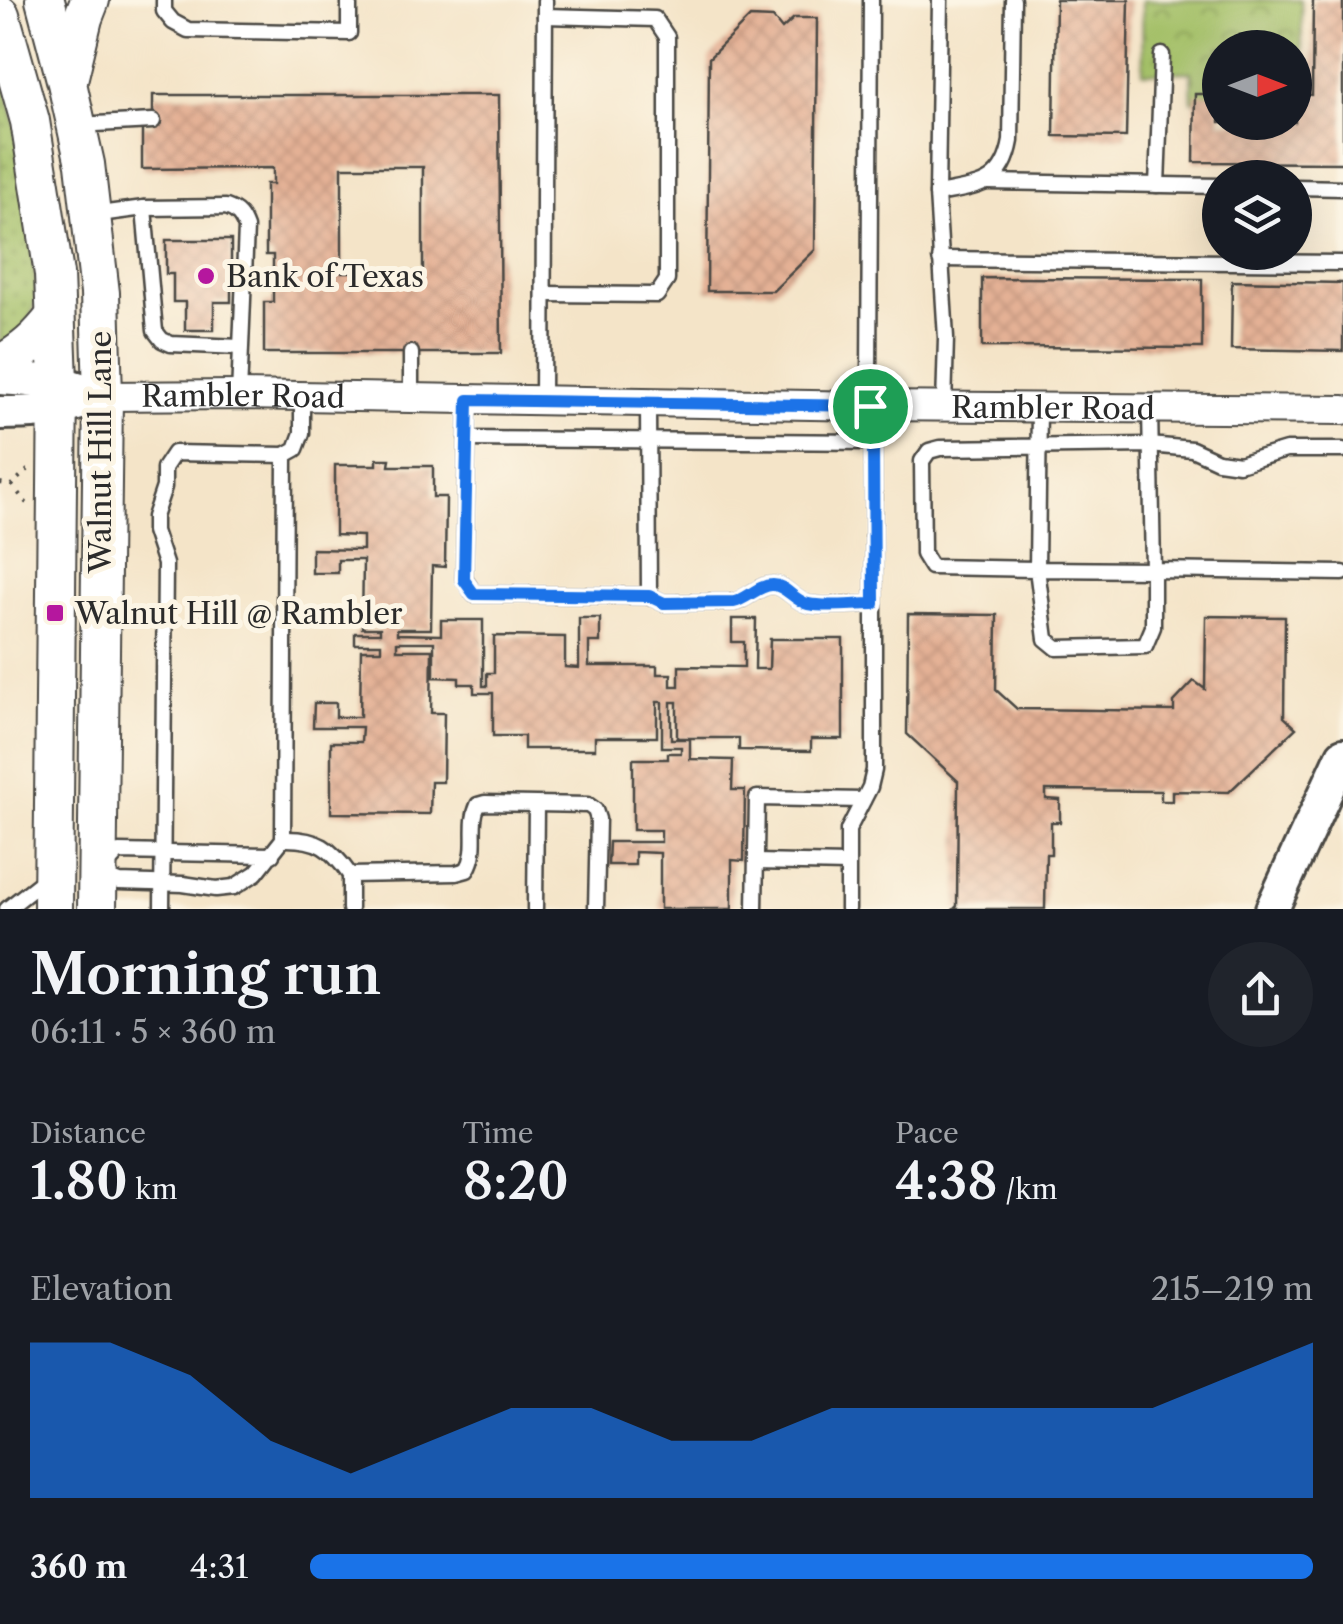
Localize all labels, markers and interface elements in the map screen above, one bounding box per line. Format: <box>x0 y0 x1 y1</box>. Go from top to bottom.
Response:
north arrow <box>1202 30 1312 140</box>
map controls <box>1202 30 1312 270</box>
button: layers <box>1202 160 1312 270</box>
place label: Bank of Texas <box>226 258 424 295</box>
marker: Bank of Texas <box>195 265 217 287</box>
street label: Walnut Hill Lane <box>82 331 119 574</box>
pin <box>828 364 913 449</box>
street label: Rambler Road <box>141 376 345 415</box>
icon: arrive <box>843 379 898 434</box>
street label: Rambler Road <box>951 388 1155 427</box>
place label: Walnut Hill @ Rambler <box>74 595 403 632</box>
marker: Walnut Hill @ Rambler <box>44 602 66 624</box>
text: Morning run <box>30 941 381 1008</box>
button: share <box>1208 942 1313 1047</box>
text: 06:11 · 5 × 360 m <box>30 1012 276 1051</box>
text: Distance <box>30 1116 146 1150</box>
text: Time <box>463 1116 533 1150</box>
text: Pace <box>895 1116 959 1150</box>
text: 1.80 <box>30 1150 128 1212</box>
text: 8:20 <box>463 1150 569 1212</box>
text: 4:38 <box>895 1150 998 1212</box>
text: km <box>128 1172 178 1206</box>
text: /km <box>998 1172 1058 1206</box>
text: Elevation <box>30 1269 173 1308</box>
text: 215–219 m <box>1151 1269 1313 1308</box>
text: 360 m <box>30 1547 128 1586</box>
text: 4:31 <box>190 1547 249 1586</box>

